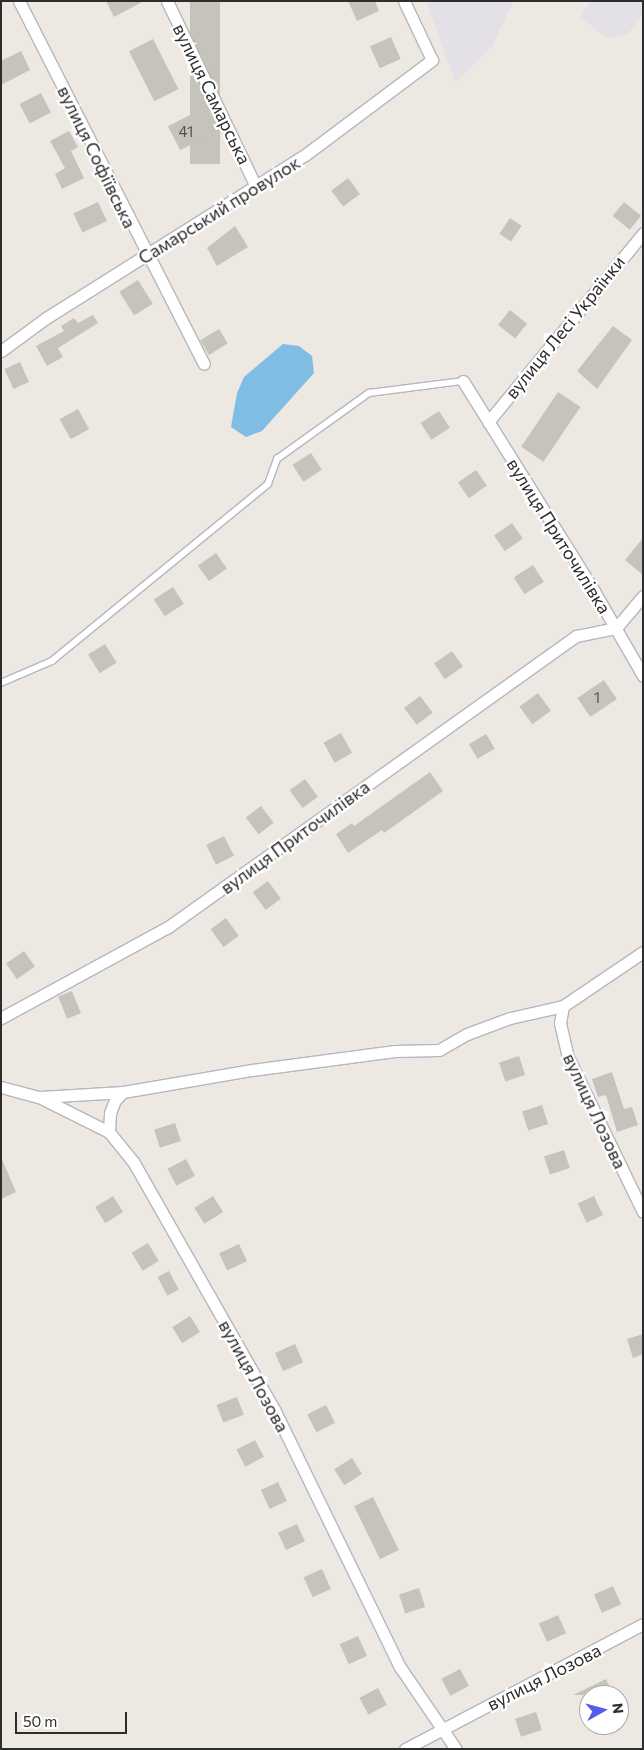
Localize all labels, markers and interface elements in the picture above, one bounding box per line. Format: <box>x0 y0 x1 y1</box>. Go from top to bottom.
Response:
street label: вулиця Самарська <box>169 20 255 168</box>
street label: вулиця Софіївська <box>53 82 141 232</box>
house number: 41 <box>179 123 193 141</box>
street label: Самарський провулок <box>134 151 304 269</box>
street label: вулиця Лесі Українки <box>501 251 629 403</box>
street label: вулиця Приточилівка <box>502 454 616 618</box>
house number: 1 <box>594 689 600 707</box>
street label: вулиця Приточилівка <box>216 776 374 898</box>
street label: вулиця Лозова <box>559 1050 631 1172</box>
street label: вулиця Лозова <box>214 1316 294 1436</box>
street label: вулиця Лозова <box>483 1639 605 1715</box>
north arrow <box>579 1685 629 1735</box>
scale bar <box>18 1702 130 1734</box>
text: N <box>609 1702 627 1714</box>
text: 50 m <box>23 1712 57 1730</box>

